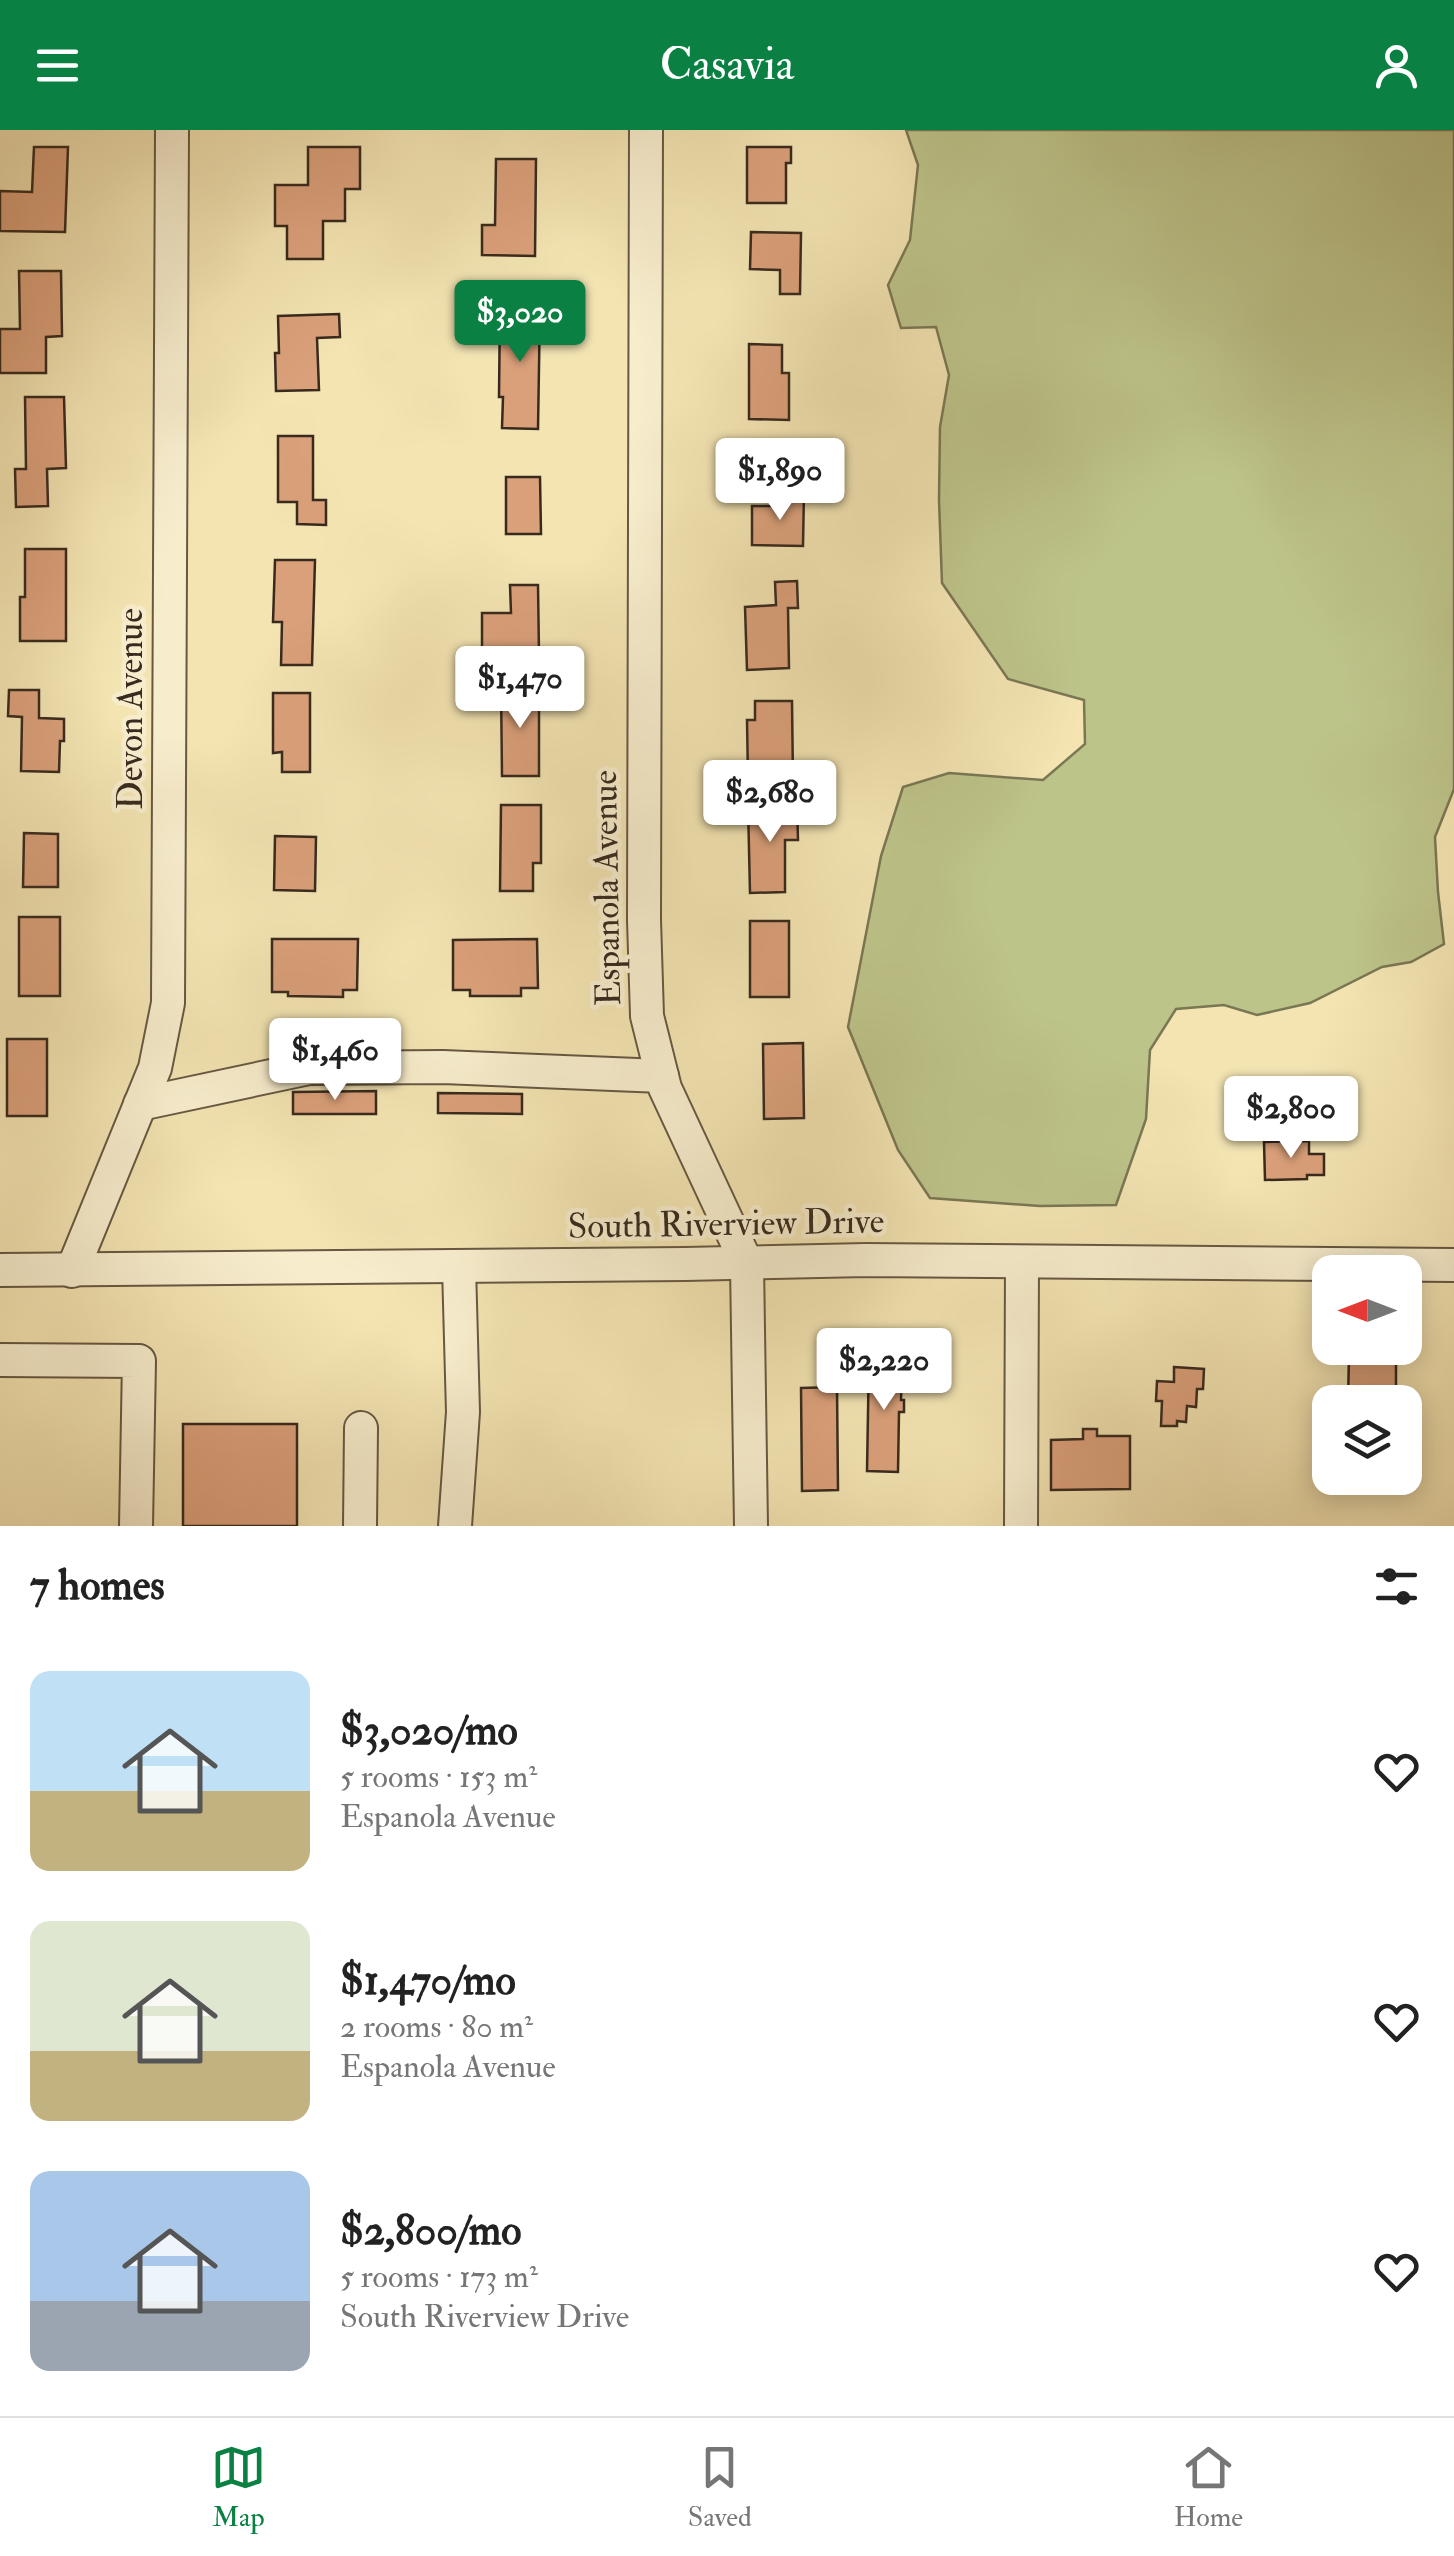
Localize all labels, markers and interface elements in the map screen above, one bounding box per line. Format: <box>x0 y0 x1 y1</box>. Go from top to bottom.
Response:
text: Casavia <box>660 37 794 93</box>
icon: menu <box>30 38 85 93</box>
icon: person <box>1369 38 1424 93</box>
pin: $3,020 <box>439 280 601 365</box>
text: $3,020 <box>476 292 564 332</box>
pin: $1,890 <box>699 438 861 523</box>
text: $1,890 <box>738 450 822 490</box>
street label: Devon Avenue <box>109 608 153 810</box>
pin: $1,470 <box>439 646 601 731</box>
text: $1,470 <box>477 658 563 698</box>
pin: $2,680 <box>689 760 851 845</box>
street label: Espanola Avenue <box>583 770 631 1006</box>
text: $2,680 <box>725 772 815 812</box>
pin: $1,460 <box>254 1018 416 1103</box>
text: $1,460 <box>291 1030 379 1070</box>
pin: $2,800 <box>1210 1076 1372 1161</box>
text: $2,800 <box>1246 1088 1336 1128</box>
street label: South Riverview Drive <box>567 1199 885 1249</box>
north arrow <box>1312 1255 1422 1365</box>
map controls <box>1312 1255 1422 1495</box>
pin: $2,220 <box>803 1328 965 1413</box>
text: $2,220 <box>839 1340 929 1380</box>
button: layers <box>1312 1385 1422 1495</box>
icon: filters <box>1369 1559 1424 1614</box>
text: 7 homes <box>30 1560 165 1612</box>
text: $3,020/mo <box>340 1705 518 1757</box>
icon: home <box>110 1711 230 1831</box>
icon: heart <box>1369 1744 1424 1799</box>
text: 5 rooms · 153 m² <box>340 1757 537 1797</box>
text: Espanola Avenue <box>340 1797 556 1837</box>
text: $1,470/mo <box>340 1955 516 2007</box>
icon: home <box>110 1961 230 2081</box>
icon: heart <box>1369 1994 1424 2049</box>
text: 2 rooms · 80 m² <box>340 2007 533 2047</box>
text: Espanola Avenue <box>340 2047 556 2087</box>
text: $2,800/mo <box>340 2205 521 2257</box>
icon: home <box>110 2211 230 2331</box>
icon: heart <box>1369 2244 1424 2299</box>
text: 5 rooms · 173 m² <box>340 2257 538 2297</box>
text: South Riverview Drive <box>340 2297 629 2337</box>
tab: Map <box>211 2440 266 2535</box>
tab: Saved <box>688 2440 752 2535</box>
tab: Home <box>1174 2440 1243 2535</box>

